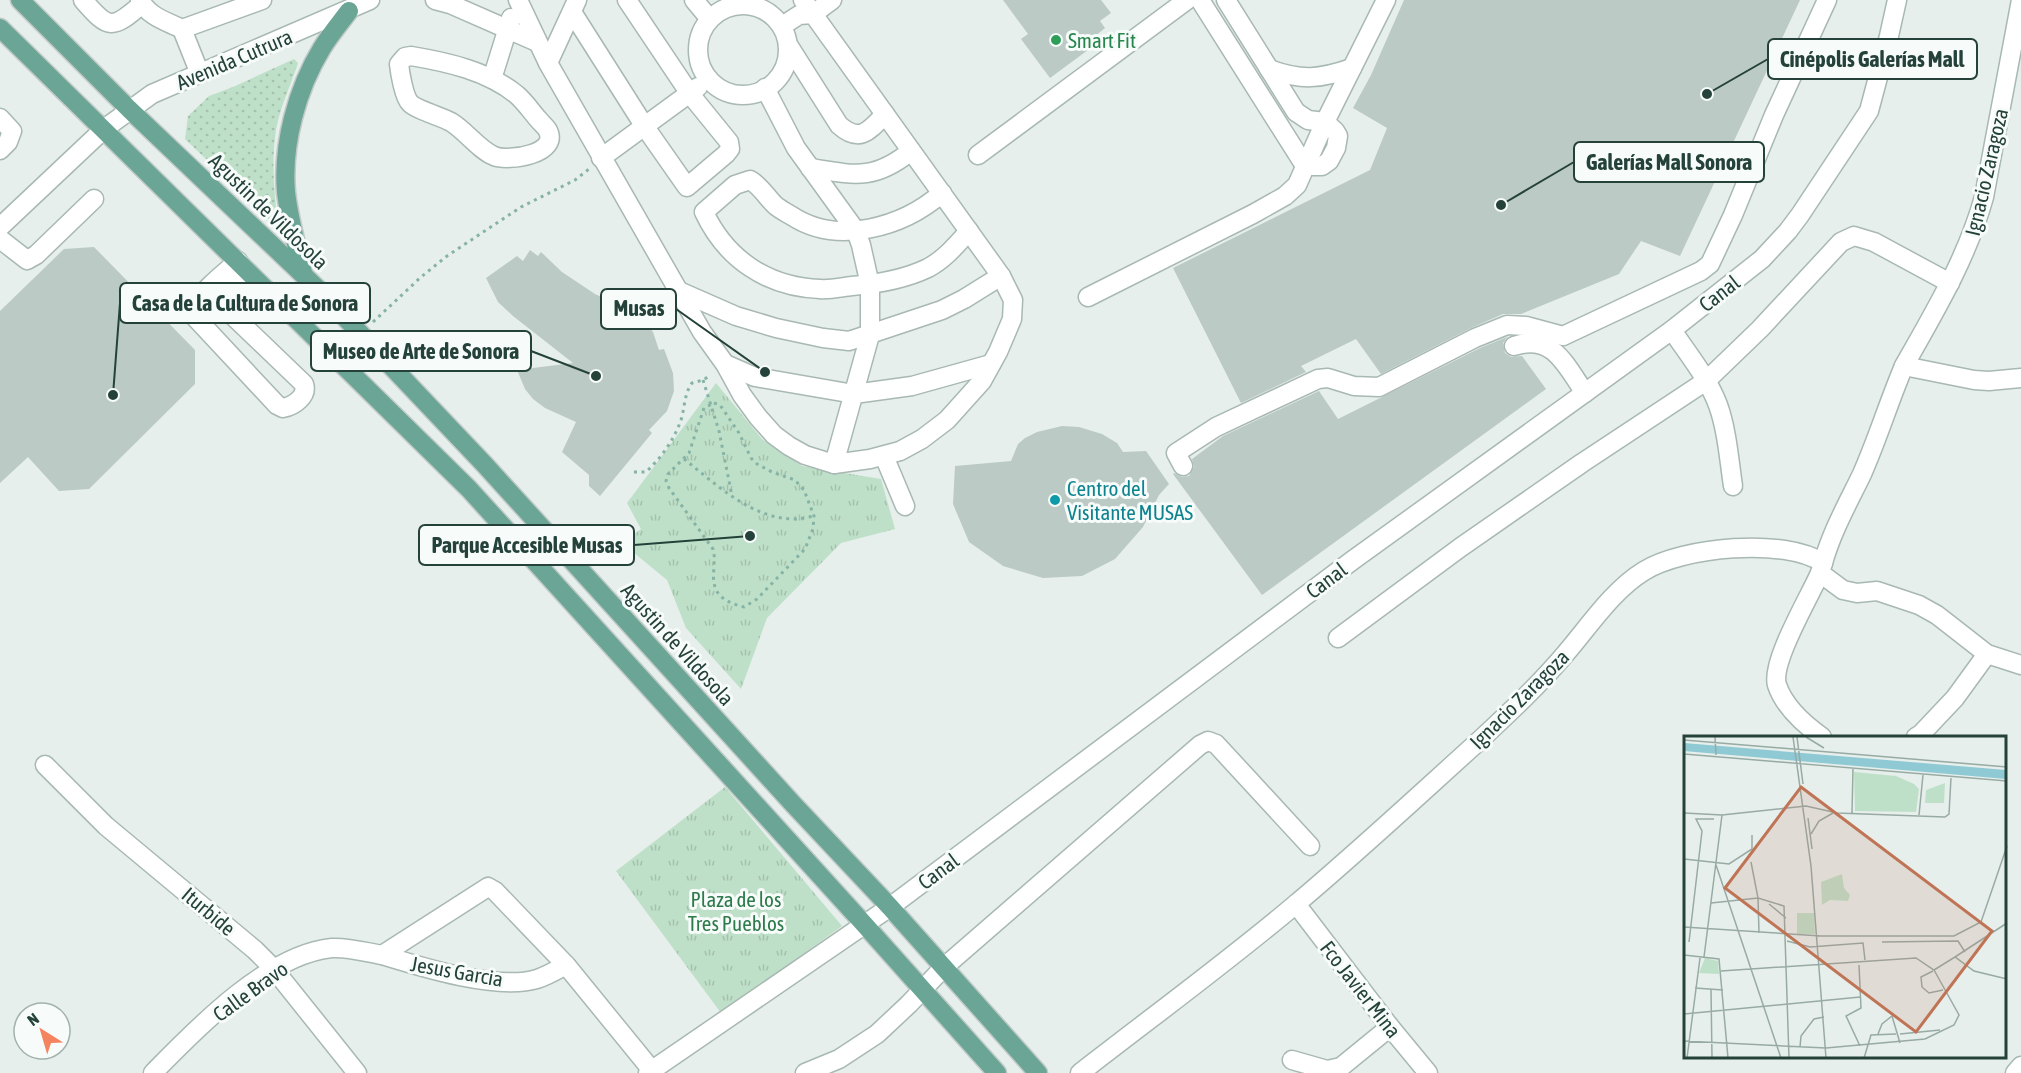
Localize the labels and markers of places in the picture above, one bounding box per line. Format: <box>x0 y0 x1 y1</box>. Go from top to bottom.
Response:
place label: Smart Fit <box>1068 28 1136 52</box>
marker: Smart Fit <box>1049 33 1063 47</box>
callout: Cinépolis Galerías Mall <box>1768 39 1977 79</box>
callout: Galerías Mall Sonora <box>1574 142 1764 182</box>
callout: Casa de la Cultura de Sonora <box>120 283 370 323</box>
callout: Musas <box>601 289 676 329</box>
callout: Museo de Arte de Sonora <box>311 331 531 371</box>
place label: Centro del Visitante MUSAS <box>1067 476 1193 524</box>
marker: Centro del Visitante MUSAS <box>1048 493 1062 507</box>
callout: Parque Accesible Musas <box>419 525 634 565</box>

